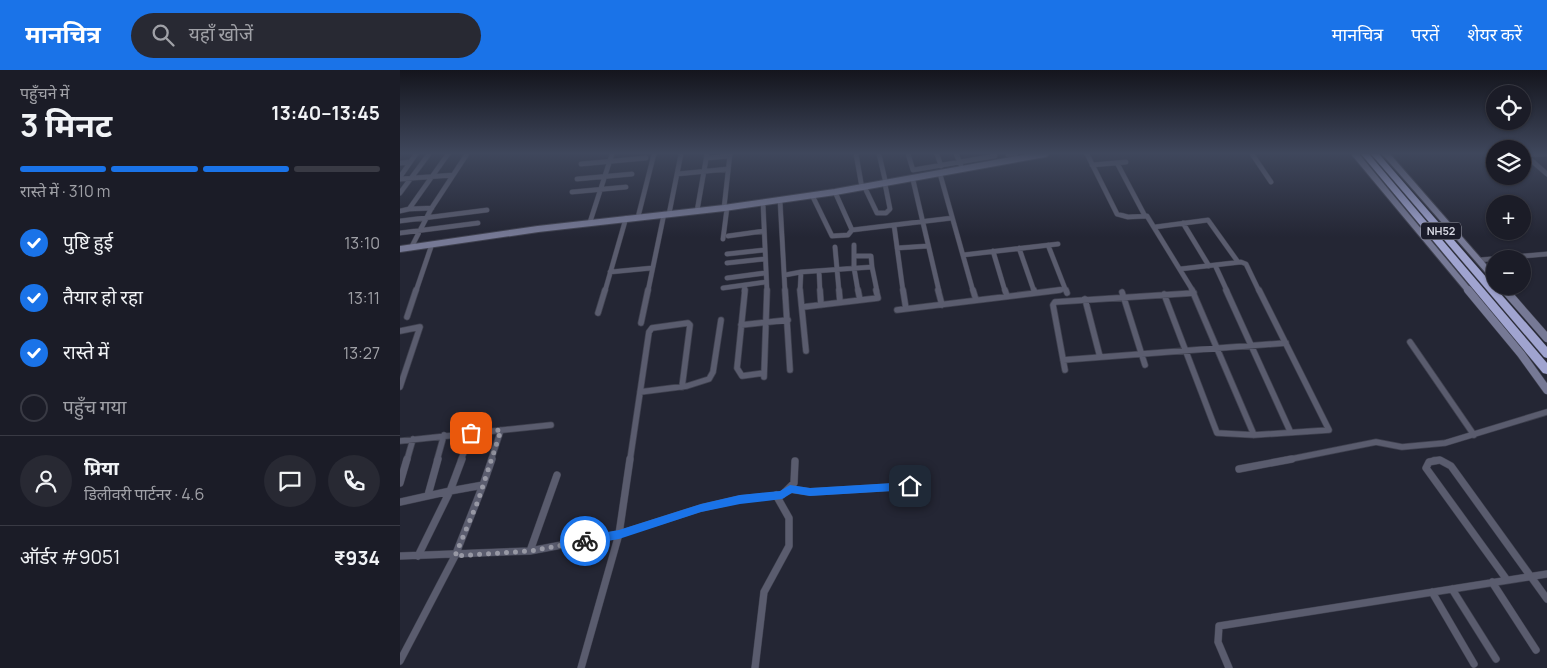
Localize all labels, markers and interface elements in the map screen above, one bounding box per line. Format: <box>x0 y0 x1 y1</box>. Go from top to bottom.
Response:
search box <box>131 13 481 58</box>
text: मानचित्र <box>25 17 101 50</box>
icon: search <box>149 21 177 49</box>
text: यहाँ खोजें <box>189 21 253 47</box>
text: मानचित्र <box>1332 22 1383 46</box>
text: परतें <box>1411 22 1439 46</box>
text: शेयर करें <box>1467 22 1522 46</box>
text: पहुँचने में <box>20 82 69 104</box>
map controls <box>1486 85 1531 295</box>
button: locate <box>1486 85 1531 130</box>
text: 13:40–13:45 <box>271 100 380 126</box>
text: 3 मिनट <box>20 103 112 147</box>
button: layers <box>1486 140 1531 185</box>
text: रास्ते में · 310 m <box>20 180 110 202</box>
button: + <box>1486 195 1531 240</box>
road number: NH52 <box>1421 223 1461 240</box>
icon: check <box>20 229 48 257</box>
text: पुष्टि हुई <box>63 229 113 255</box>
text: 13:10 <box>344 232 380 254</box>
button: − <box>1486 250 1531 295</box>
icon: check <box>20 284 48 312</box>
text: तैयार हो रहा <box>63 284 143 310</box>
text: 13:11 <box>348 287 380 309</box>
icon: check <box>20 339 48 367</box>
text: रास्ते में <box>63 339 109 365</box>
text: 13:27 <box>343 342 380 364</box>
text: पहुँच गया <box>63 394 126 420</box>
pin <box>450 412 492 454</box>
icon: bag <box>457 419 485 447</box>
button: person <box>20 455 72 507</box>
text: प्रिया <box>84 455 119 481</box>
button: chat <box>264 455 316 507</box>
button: phone <box>328 455 380 507</box>
pin <box>889 465 931 507</box>
icon: home <box>896 472 924 500</box>
text: डिलीवरी पार्टनर · 4.6 <box>84 483 204 505</box>
courier <box>560 516 610 566</box>
icon: bike <box>571 527 599 555</box>
text: ऑर्डर #9051 <box>20 544 120 570</box>
text: ₹934 <box>334 545 380 571</box>

